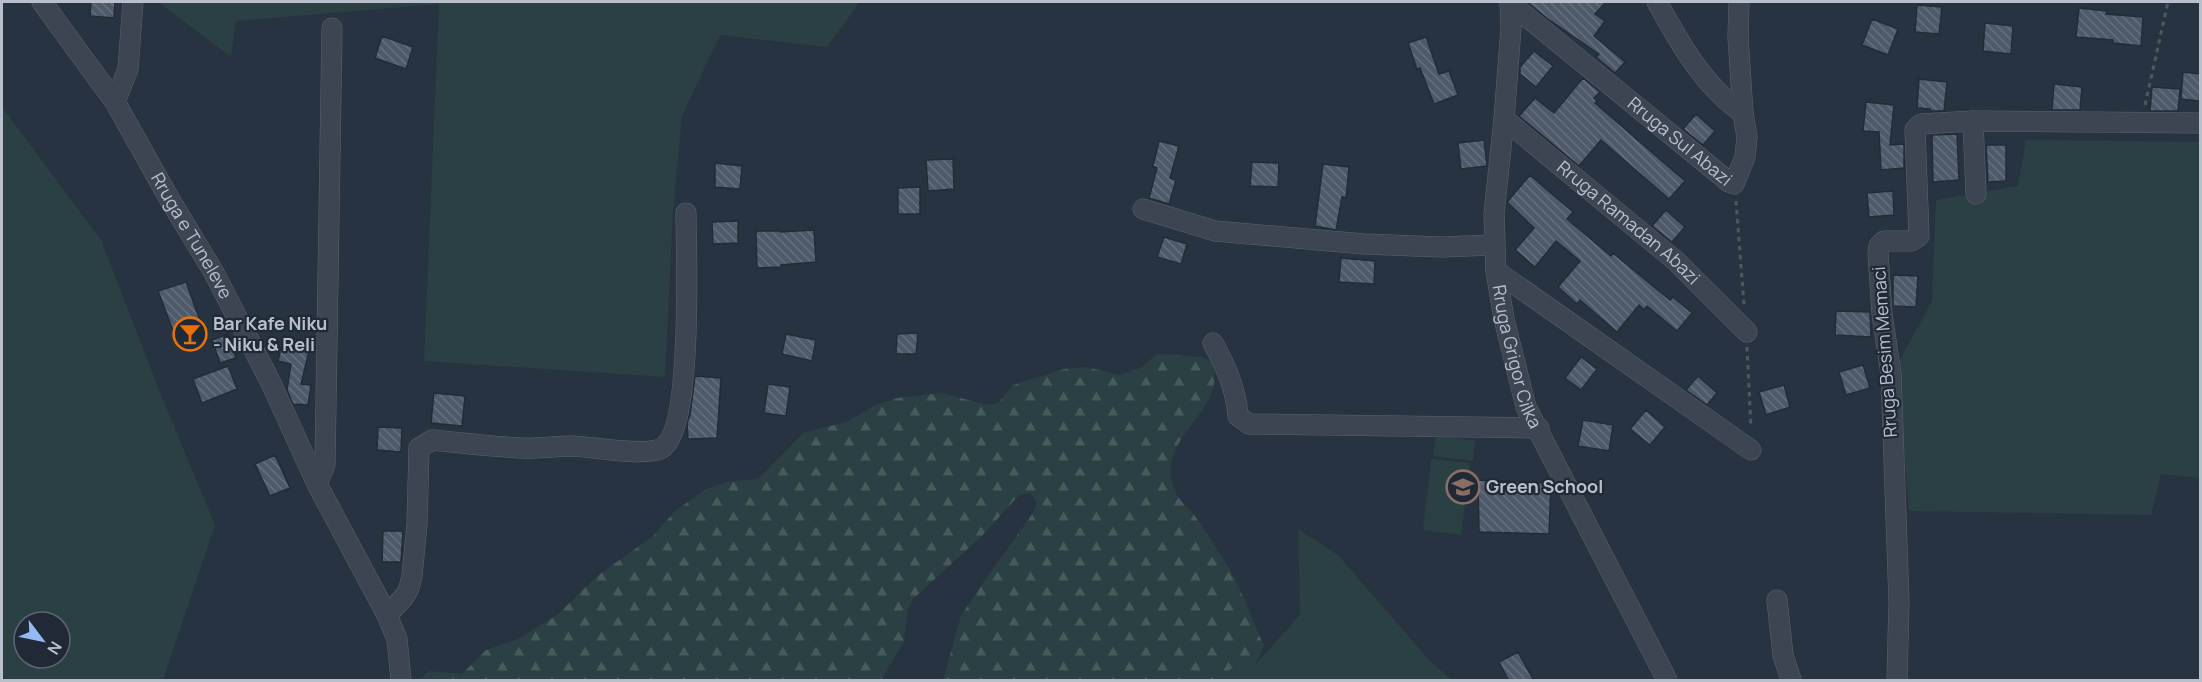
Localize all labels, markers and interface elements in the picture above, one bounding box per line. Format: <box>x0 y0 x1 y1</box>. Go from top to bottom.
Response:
street label: Rruga Sul Abazi <box>1623 91 1737 191</box>
street label: Rruga Ramadan Abazi <box>1552 155 1706 289</box>
street label: Rruga e Tuneleve <box>146 168 238 303</box>
street label: Rruga Besim Memaci <box>1866 266 1902 438</box>
street label: Rruga Grigor Cilka <box>1487 283 1548 432</box>
place label: Bar Kafe Niku - Niku & Reli <box>213 311 327 356</box>
bar icon: Bar Kafe Niku - Niku & Reli <box>172 316 208 352</box>
school or university icon: Green School <box>1445 469 1481 505</box>
place label: Green School <box>1486 474 1603 498</box>
north arrow <box>12 610 72 670</box>
text: N <box>42 637 67 659</box>

